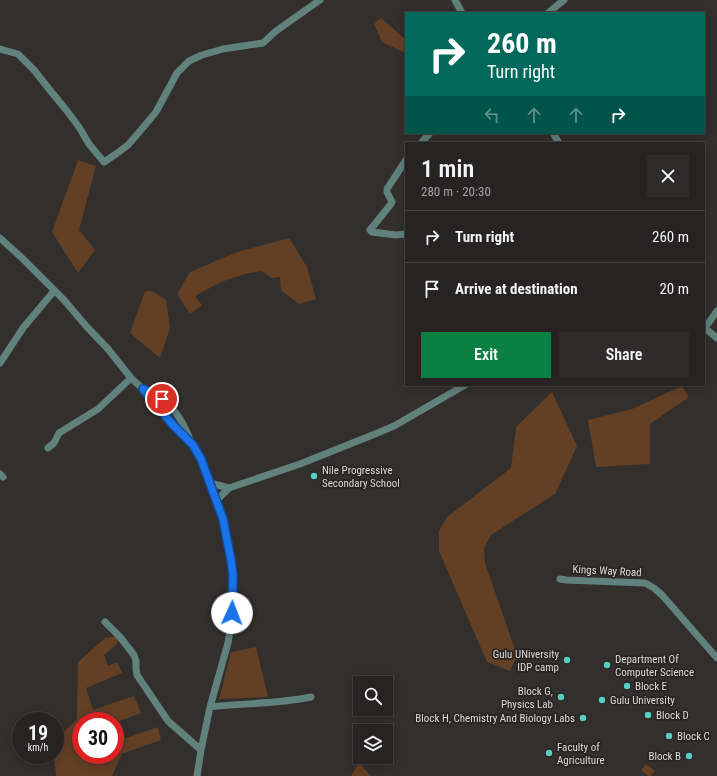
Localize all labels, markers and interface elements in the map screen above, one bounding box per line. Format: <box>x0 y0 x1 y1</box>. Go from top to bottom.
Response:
text: 260 m <box>487 27 557 60</box>
icon: right <box>421 28 473 80</box>
text: Turn right <box>487 61 555 82</box>
icon: left <box>481 104 503 126</box>
icon: ahead <box>523 104 545 126</box>
icon: ahead <box>565 104 587 126</box>
icon: right <box>607 104 629 126</box>
text: 1 min <box>421 155 474 183</box>
button: close <box>647 155 689 197</box>
text: 280 m · 20:30 <box>421 184 491 199</box>
icon: right <box>421 226 443 248</box>
text: Turn right <box>455 228 514 246</box>
text: 260 m <box>652 228 689 246</box>
icon: arrive <box>421 278 443 300</box>
text: Arrive at destination <box>455 280 578 298</box>
text: 20 m <box>659 280 689 298</box>
button: Exit <box>421 332 551 378</box>
button: Share <box>559 332 689 378</box>
pin <box>145 382 179 416</box>
icon: arrive <box>151 388 173 410</box>
place label: Nile Progressive Secondary School <box>322 464 400 490</box>
marker: Nile Progressive Secondary School <box>309 471 319 481</box>
street label: Kings Way Road <box>572 563 642 579</box>
position arrow <box>211 592 253 634</box>
place label: Gulu UNiversity IDP camp <box>493 648 559 674</box>
place label: Department Of Computer Science <box>615 653 694 679</box>
marker: Gulu UNiversity IDP camp <box>562 655 572 665</box>
marker: Department Of Computer Science <box>602 660 612 670</box>
map controls <box>353 676 393 764</box>
button: search <box>353 676 393 716</box>
place label: Block E <box>635 680 668 693</box>
marker: Block E <box>622 681 632 691</box>
place label: Block G, Physics Lab <box>501 685 553 711</box>
marker: Block G, Physics Lab <box>556 692 566 702</box>
place label: Gulu University <box>610 694 675 707</box>
marker: Gulu University <box>597 695 607 705</box>
place label: Block D <box>656 709 689 722</box>
marker: Block D <box>643 710 653 720</box>
speed limit sign: 30 <box>72 712 124 764</box>
place label: Block H, Chemistry And Biology Labs <box>415 712 575 725</box>
marker: Block H, Chemistry And Biology Labs <box>578 713 588 723</box>
text: 19 <box>28 721 48 745</box>
button: layers <box>353 724 393 764</box>
place label: Block C <box>677 730 710 743</box>
marker: Block C <box>664 731 674 741</box>
place label: Faculty of Agriculture <box>557 741 605 767</box>
text: km/h <box>28 742 48 753</box>
marker: Faculty of Agriculture <box>544 748 554 758</box>
place label: Block B <box>648 750 681 763</box>
marker: Block B <box>684 751 694 761</box>

